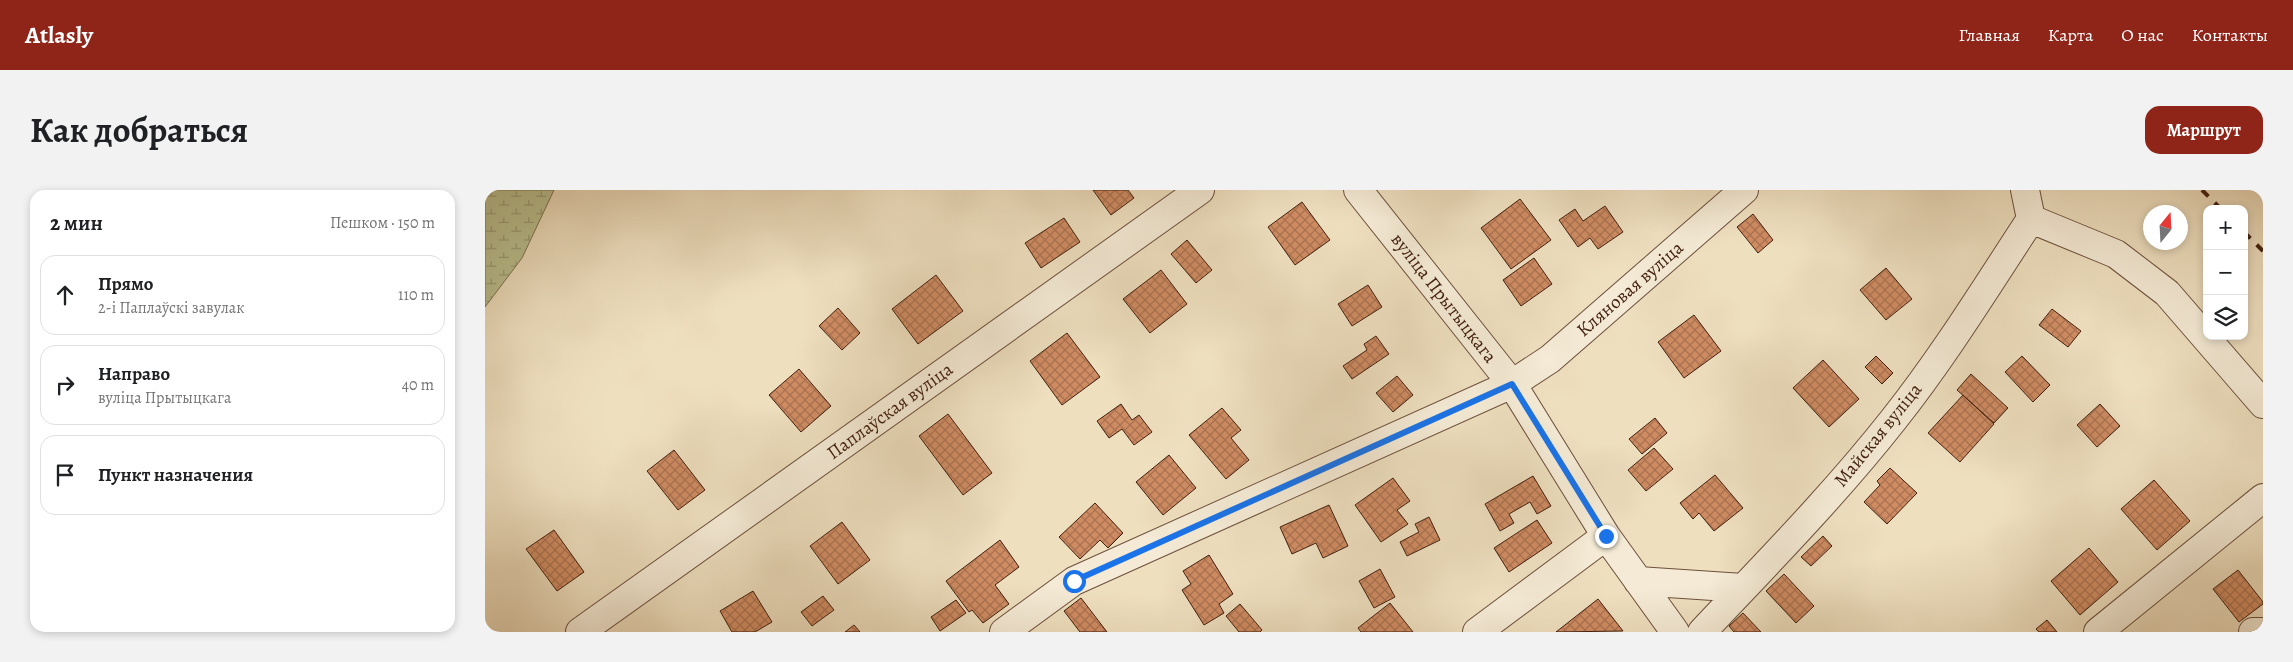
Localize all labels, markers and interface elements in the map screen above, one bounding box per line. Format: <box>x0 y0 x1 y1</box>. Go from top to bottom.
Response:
text: Atlasly <box>25 19 93 51</box>
text: Главная <box>1959 23 2020 47</box>
text: Карта <box>2048 23 2093 47</box>
text: О нас <box>2121 23 2164 47</box>
text: Контакты <box>2192 23 2268 47</box>
text: Как добраться <box>30 106 248 154</box>
button: Маршрут <box>2145 106 2263 154</box>
north arrow <box>2143 205 2188 250</box>
map controls <box>2203 205 2248 340</box>
button: + <box>2203 205 2248 250</box>
text: 2 мин <box>50 209 103 237</box>
text: Пешком · 150 m <box>330 212 435 234</box>
street label: вуліца Прытыцкага <box>1385 228 1503 369</box>
street label: Кляновая вуліца <box>1571 235 1689 343</box>
button: − <box>2203 250 2248 295</box>
text: Прямо <box>98 271 153 297</box>
icon: ahead <box>51 281 79 309</box>
text: 110 m <box>398 284 434 306</box>
button: layers <box>2203 295 2248 340</box>
text: 2-і Паплаўскі завулак <box>98 297 245 319</box>
street label: Паплаўская вуліца <box>822 356 958 466</box>
text: Направо <box>98 361 170 387</box>
icon: right <box>51 371 79 399</box>
text: 40 m <box>402 374 434 396</box>
street label: Майская вуліца <box>1828 377 1928 493</box>
text: вуліца Прытыцкага <box>98 387 231 409</box>
icon: arrive <box>51 461 79 489</box>
text: Пункт назначения <box>98 462 253 488</box>
route end <box>1595 525 1618 548</box>
route start <box>1063 570 1086 593</box>

